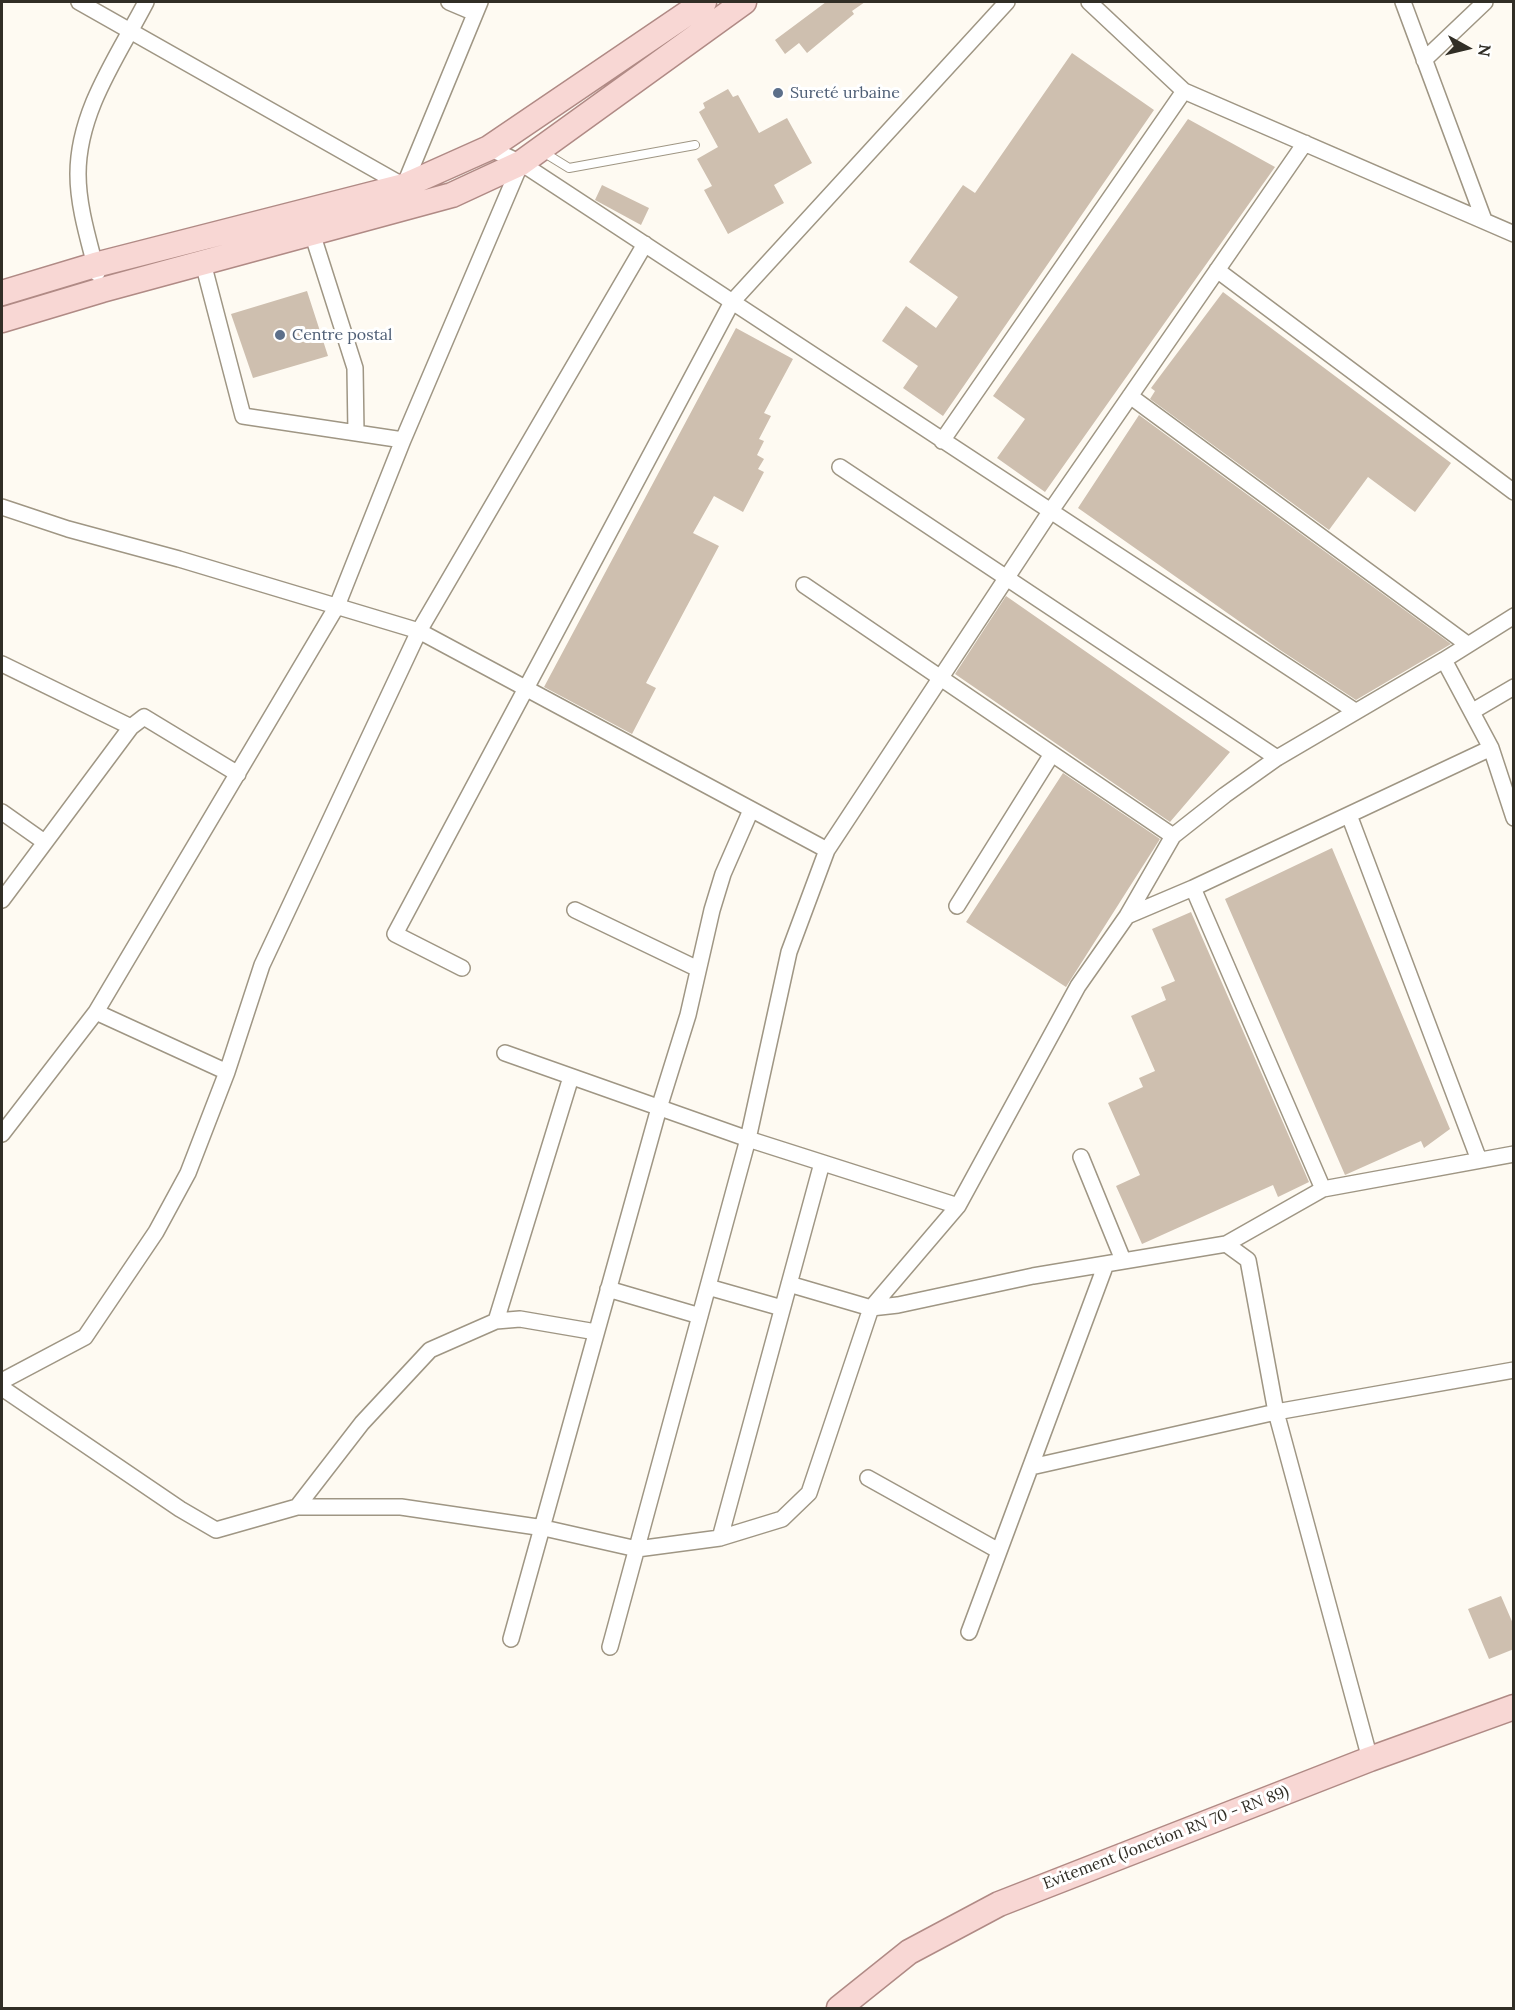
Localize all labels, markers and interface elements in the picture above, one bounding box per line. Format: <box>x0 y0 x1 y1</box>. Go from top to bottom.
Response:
north arrow <box>1437 18 1497 78</box>
text: N <box>1474 43 1496 58</box>
place label: Sureté urbaine <box>790 83 900 103</box>
marker: Sureté urbaine <box>771 86 785 100</box>
place label: Centre postal <box>292 325 392 345</box>
marker: Centre postal <box>273 328 287 342</box>
street label: Evitement (Jonction RN 70 - RN 89) <box>1040 1782 1292 1894</box>

